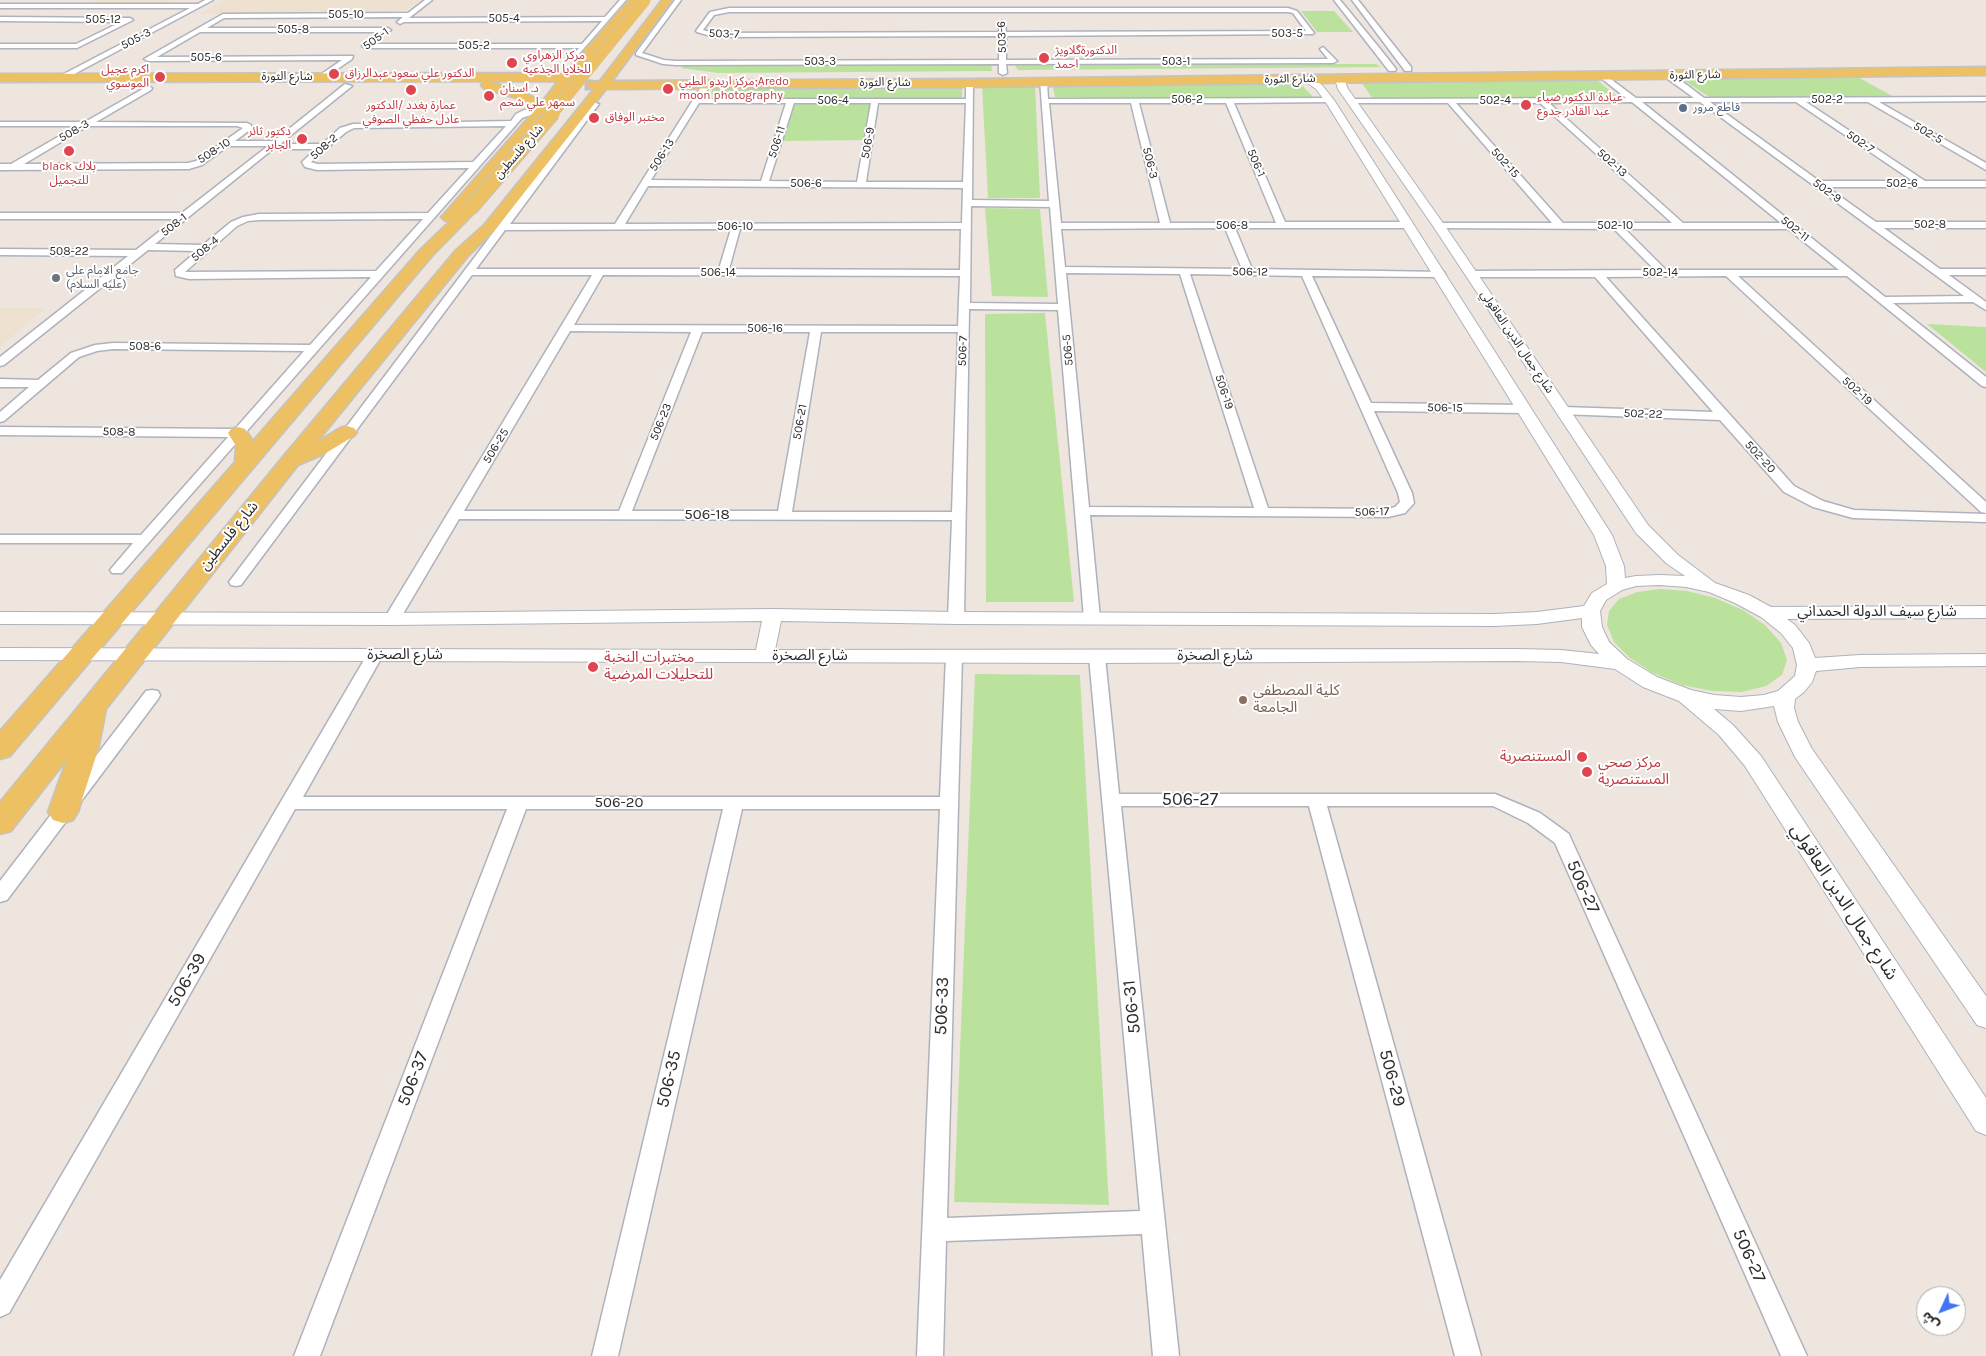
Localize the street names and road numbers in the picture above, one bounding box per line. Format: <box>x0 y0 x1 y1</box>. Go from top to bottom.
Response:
street label: 505-10 <box>328 8 364 22</box>
street label: 505-4 <box>488 12 520 26</box>
street label: 505-12 <box>85 13 121 27</box>
street label: 503-6 <box>994 21 1010 53</box>
street label: 505-8 <box>277 23 309 37</box>
street label: 505-3 <box>119 25 153 53</box>
street label: 505-1 <box>360 25 392 53</box>
street label: 503-7 <box>708 26 740 42</box>
street label: 503-5 <box>1271 27 1303 41</box>
street label: 505-2 <box>458 39 490 53</box>
street label: 505-6 <box>190 51 222 65</box>
street label: 503-3 <box>804 55 836 69</box>
street label: 503-1 <box>1161 55 1191 69</box>
street label: شارع الثورة <box>1669 67 1721 83</box>
street label: شارع الثورة <box>261 70 313 84</box>
street label: شارع الثورة <box>1264 71 1316 87</box>
street label: شارع الثورة <box>859 76 911 90</box>
street label: 506-2 <box>1171 93 1203 107</box>
street label: 502-2 <box>1811 93 1843 107</box>
street label: 506-4 <box>817 94 849 108</box>
street label: 502-4 <box>1479 94 1511 108</box>
street label: 508-3 <box>56 117 92 145</box>
street label: 502-5 <box>1911 119 1945 147</box>
street label: شارع فلسطين <box>492 122 546 182</box>
street label: 506-11 <box>765 124 789 160</box>
street label: 506-9 <box>858 126 878 160</box>
street label: 502-7 <box>1843 127 1877 157</box>
street label: 508-2 <box>307 131 341 163</box>
street label: 508-10 <box>195 135 233 167</box>
street label: 506-13 <box>646 136 678 174</box>
street label: 502-15 <box>1488 145 1522 181</box>
street label: 506-3 <box>1139 146 1161 180</box>
street label: 502-13 <box>1594 146 1630 180</box>
street label: 506-1 <box>1244 147 1268 179</box>
street label: 502-9 <box>1810 176 1844 206</box>
street label: 506-6 <box>790 177 822 191</box>
street label: 502-6 <box>1886 177 1918 191</box>
street label: 508-1 <box>158 210 190 240</box>
street label: 502-11 <box>1778 213 1812 245</box>
street label: 502-8 <box>1914 218 1946 232</box>
street label: 506-8 <box>1216 219 1248 233</box>
street label: 502-10 <box>1597 219 1633 233</box>
street label: 506-10 <box>717 220 753 234</box>
street label: 508-4 <box>188 233 222 265</box>
street label: 508-22 <box>49 245 89 259</box>
street label: 506-12 <box>1232 264 1268 280</box>
street label: 506-14 <box>700 266 736 280</box>
street label: 502-14 <box>1642 266 1678 280</box>
street label: شارع جمال الدين العاقولي <box>1477 288 1557 396</box>
street label: 506-16 <box>747 322 783 336</box>
street label: 506-5 <box>1059 334 1077 366</box>
street label: 506-7 <box>955 335 971 367</box>
street label: 508-6 <box>129 340 161 354</box>
street label: 506-19 <box>1212 373 1236 411</box>
street label: 502-19 <box>1839 374 1875 408</box>
street label: 506-15 <box>1427 400 1463 416</box>
street label: 506-23 <box>647 401 675 443</box>
street label: 506-21 <box>790 403 810 441</box>
street label: 502-22 <box>1623 406 1663 422</box>
street label: 508-8 <box>102 425 136 439</box>
street label: 506-25 <box>480 426 512 466</box>
street label: 502-20 <box>1741 438 1779 476</box>
street label: شارع فلسطين <box>196 498 262 574</box>
street label: 506-17 <box>1354 504 1390 520</box>
street label: 506-18 <box>684 506 730 524</box>
street label: شارع سيف الدولة الحمداني <box>1797 603 1957 621</box>
street label: شارع الصخرة <box>367 646 443 664</box>
street label: شارع الصخرة <box>772 647 848 665</box>
street label: شارع الصخرة <box>1177 647 1253 665</box>
street label: 506-27 <box>1162 789 1218 811</box>
street label: 506-20 <box>595 794 643 812</box>
street label: شارع جمال الدين العاقولي <box>1785 820 1903 984</box>
street label: 506-27 <box>1562 857 1604 917</box>
street label: 506-39 <box>163 949 211 1011</box>
street label: 506-33 <box>930 976 954 1036</box>
street label: 506-31 <box>1118 979 1146 1035</box>
street label: 506-29 <box>1374 1047 1410 1109</box>
street label: 506-35 <box>652 1048 686 1110</box>
street label: 506-37 <box>393 1049 433 1109</box>
street label: 506-27 <box>1728 1226 1770 1286</box>

